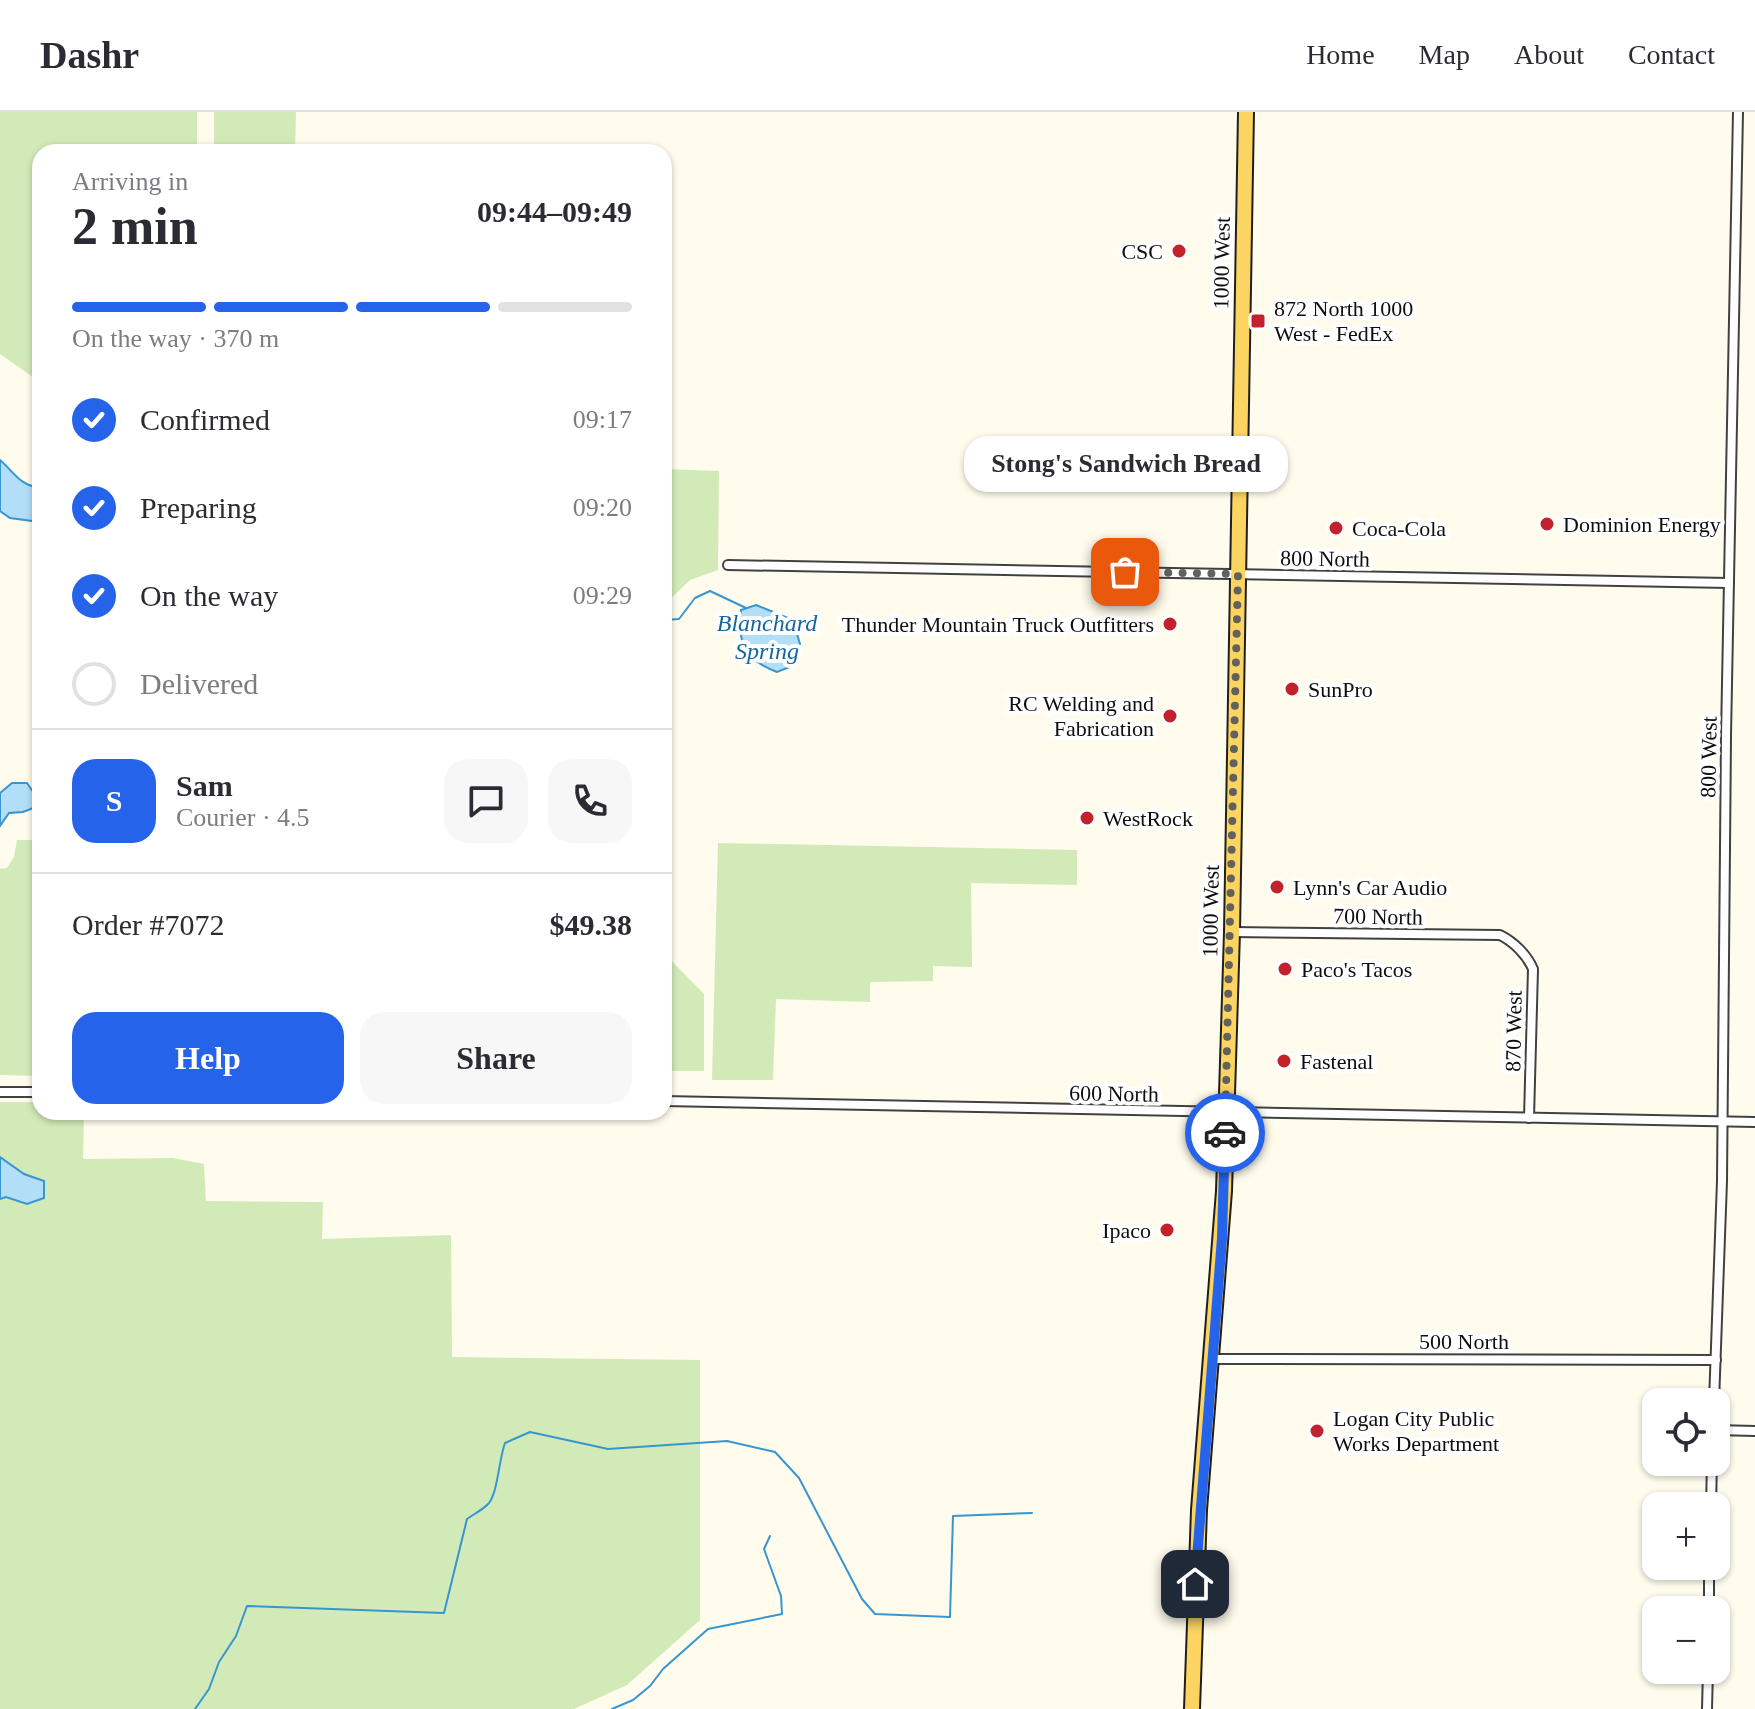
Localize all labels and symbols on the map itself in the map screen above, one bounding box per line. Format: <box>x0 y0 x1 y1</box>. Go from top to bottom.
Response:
street label: 1000 West <box>1208 217 1235 309</box>
place label: CSC <box>1121 239 1163 264</box>
marker: CSC <box>1170 242 1188 260</box>
place label: 872 North 1000 West - FedEx <box>1274 296 1413 346</box>
marker: 872 North 1000 West - FedEx <box>1249 312 1267 330</box>
callout: Stong's Sandwich Bread <box>963 436 1287 492</box>
place label: Dominion Energy <box>1563 512 1721 537</box>
marker: Dominion Energy <box>1538 515 1556 533</box>
place label: Coca-Cola <box>1352 516 1446 541</box>
marker: Coca-Cola <box>1327 519 1345 537</box>
pin <box>1091 538 1159 606</box>
street label: 800 North <box>1280 545 1370 572</box>
water label: Blanchard Spring <box>717 610 818 664</box>
place label: Thunder Mountain Truck Outfitters <box>842 612 1154 637</box>
marker: Thunder Mountain Truck Outfitters <box>1161 615 1179 633</box>
place label: SunPro <box>1308 677 1373 702</box>
marker: SunPro <box>1283 680 1301 698</box>
place label: RC Welding and Fabrication <box>1008 691 1154 741</box>
marker: RC Welding and Fabrication <box>1161 707 1179 725</box>
street label: 800 West <box>1695 716 1722 798</box>
place label: WestRock <box>1103 806 1193 831</box>
marker: WestRock <box>1078 809 1096 827</box>
street label: 1000 West <box>1197 865 1224 957</box>
place label: Lynn's Car Audio <box>1293 875 1447 900</box>
marker: Lynn's Car Audio <box>1268 878 1286 896</box>
street label: 700 North <box>1333 903 1423 930</box>
place label: Paco's Tacos <box>1301 957 1412 982</box>
marker: Paco's Tacos <box>1276 960 1294 978</box>
street label: 870 West <box>1500 990 1527 1072</box>
place label: Fastenal <box>1300 1049 1373 1074</box>
marker: Fastenal <box>1275 1052 1293 1070</box>
street label: 600 North <box>1069 1080 1159 1107</box>
courier <box>1185 1093 1265 1173</box>
place label: Ipaco <box>1102 1218 1151 1243</box>
marker: Ipaco <box>1158 1221 1176 1239</box>
street label: 500 North <box>1419 1329 1509 1354</box>
place label: Logan City Public Works Department <box>1333 1406 1499 1456</box>
marker: Logan City Public Works Department <box>1308 1422 1326 1440</box>
pin <box>1161 1550 1229 1618</box>

